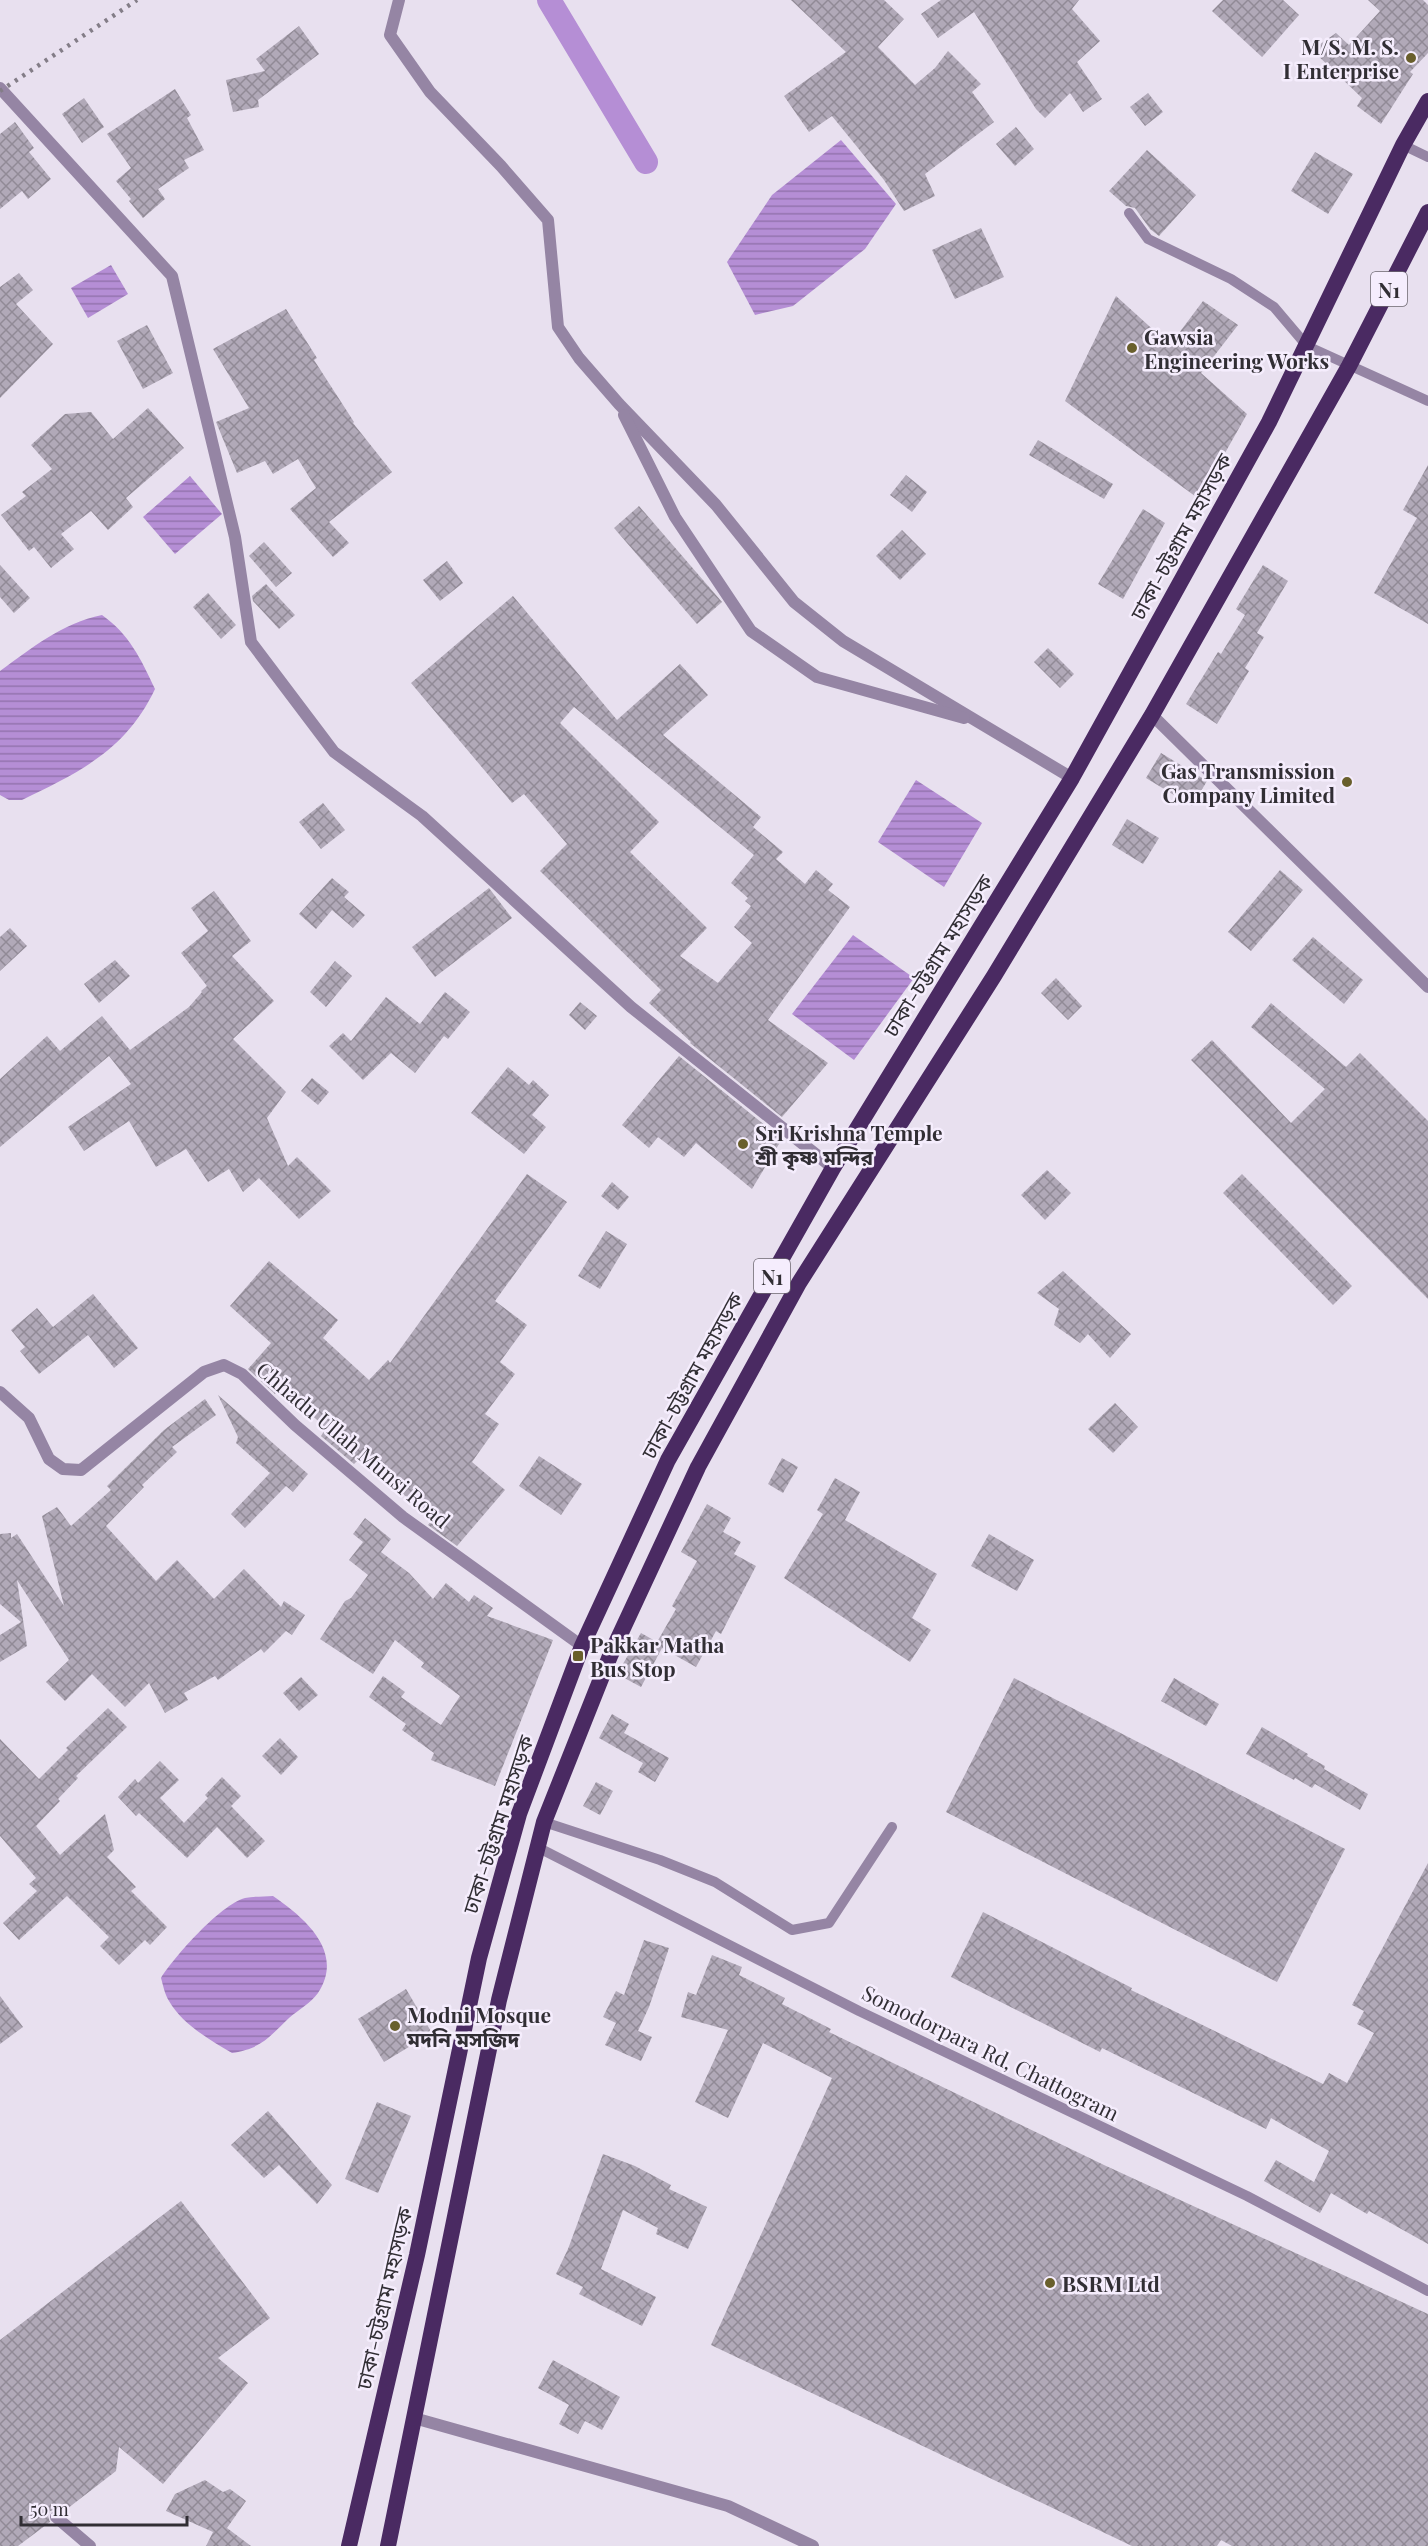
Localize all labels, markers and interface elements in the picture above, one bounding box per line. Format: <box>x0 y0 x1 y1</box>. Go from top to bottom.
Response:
place label: M/S. M. S. I Enterprise <box>1283 32 1399 84</box>
marker: M/S. M. S. I Enterprise <box>1404 51 1418 65</box>
road number: N1 <box>1371 272 1407 306</box>
place label: Gawsia Engineering Works <box>1144 322 1329 374</box>
marker: Gawsia Engineering Works <box>1125 341 1139 355</box>
street label: ঢাকা-চট্টগ্রাম মহাসড়ক <box>1122 447 1238 625</box>
place label: Gas Transmission Company Limited <box>1161 756 1335 808</box>
marker: Gas Transmission Company Limited <box>1340 775 1354 789</box>
street label: ঢাকা-চট্টগ্রাম মহাসড়ক <box>875 868 999 1042</box>
place label: Sri Krishna Temple শ্রী কৃষ্ণ মন্দির <box>754 1118 943 1171</box>
marker: Sri Krishna Temple শ্রী কৃষ্ণ মন্দির <box>736 1137 750 1151</box>
road number: N1 <box>754 1259 790 1293</box>
street label: ঢাকা-চট্টগ্রাম মহাসড়ক <box>633 1286 749 1464</box>
street label: Chhadu Ullah Munsi Road <box>251 1355 457 1533</box>
place label: Pakkar Matha Bus Stop <box>590 1630 725 1682</box>
marker: Pakkar Matha Bus Stop <box>571 1649 585 1663</box>
street label: ঢাকা-চট্টগ্রাম মহাসড়ক <box>455 1730 539 1918</box>
street label: Somodorpara Rd, Chattogram <box>858 1978 1124 2127</box>
place label: Modni Mosque মদনি মসজিদ <box>406 2000 551 2052</box>
marker: Modni Mosque মদনি মসজিদ <box>388 2019 402 2033</box>
street label: ঢাকা-চট্টগ্রাম মহাসড়ক <box>348 2203 418 2393</box>
place label: BSRM Ltd <box>1062 2269 1160 2297</box>
marker: BSRM Ltd <box>1043 2276 1057 2290</box>
scale bar <box>21 2489 188 2527</box>
text: 50 m <box>30 2497 69 2521</box>

